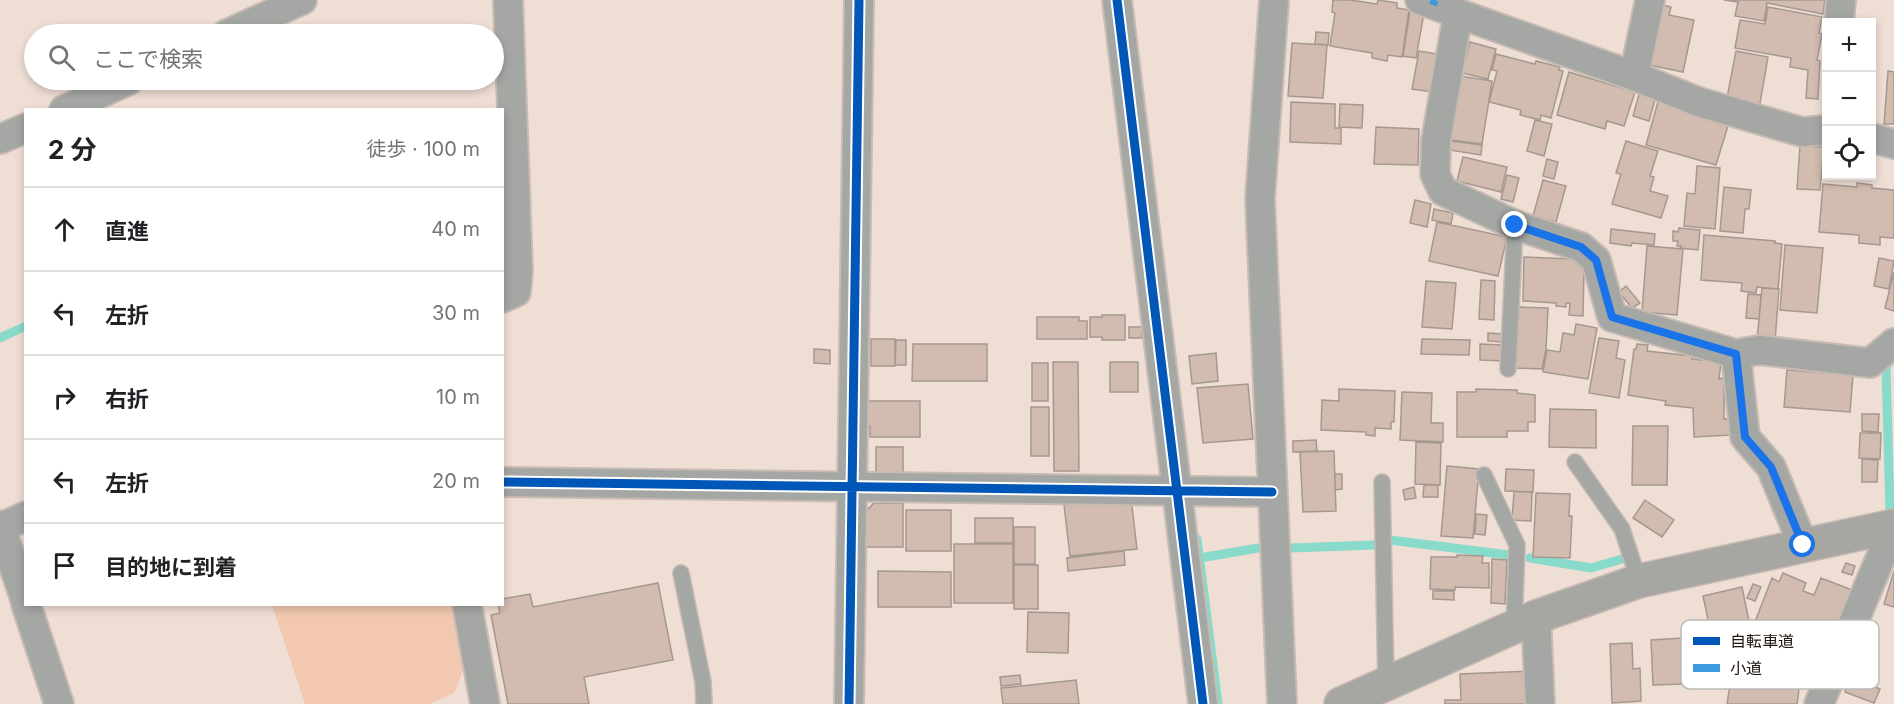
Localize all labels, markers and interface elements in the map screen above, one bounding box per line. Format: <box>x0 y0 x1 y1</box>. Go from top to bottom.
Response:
map controls <box>1822 18 1876 180</box>
button: + <box>1822 18 1876 72</box>
search box <box>24 24 504 90</box>
icon: search <box>45 41 78 74</box>
text: ここで検索 <box>93 46 203 72</box>
button: − <box>1822 72 1876 126</box>
button: locate <box>1822 126 1876 180</box>
text: 2 分 <box>48 134 97 165</box>
text: 徒歩 · 100 m <box>366 137 480 161</box>
route end <box>1501 211 1527 237</box>
icon: ahead <box>48 213 81 246</box>
text: 40 m <box>431 217 480 241</box>
text: 直進 <box>105 218 149 244</box>
icon: left <box>48 297 81 330</box>
text: 30 m <box>432 301 480 325</box>
text: 左折 <box>105 302 149 328</box>
icon: right <box>48 381 81 414</box>
text: 10 m <box>436 385 480 409</box>
text: 右折 <box>105 386 149 412</box>
icon: left <box>48 465 81 498</box>
text: 20 m <box>432 469 480 493</box>
text: 左折 <box>105 470 149 496</box>
route start <box>1789 531 1815 557</box>
icon: arrive <box>48 549 81 582</box>
text: 目的地に到着 <box>105 554 237 580</box>
legend <box>1681 620 1879 689</box>
text: 自転車道 <box>1730 631 1794 651</box>
text: 小道 <box>1730 658 1762 678</box>

